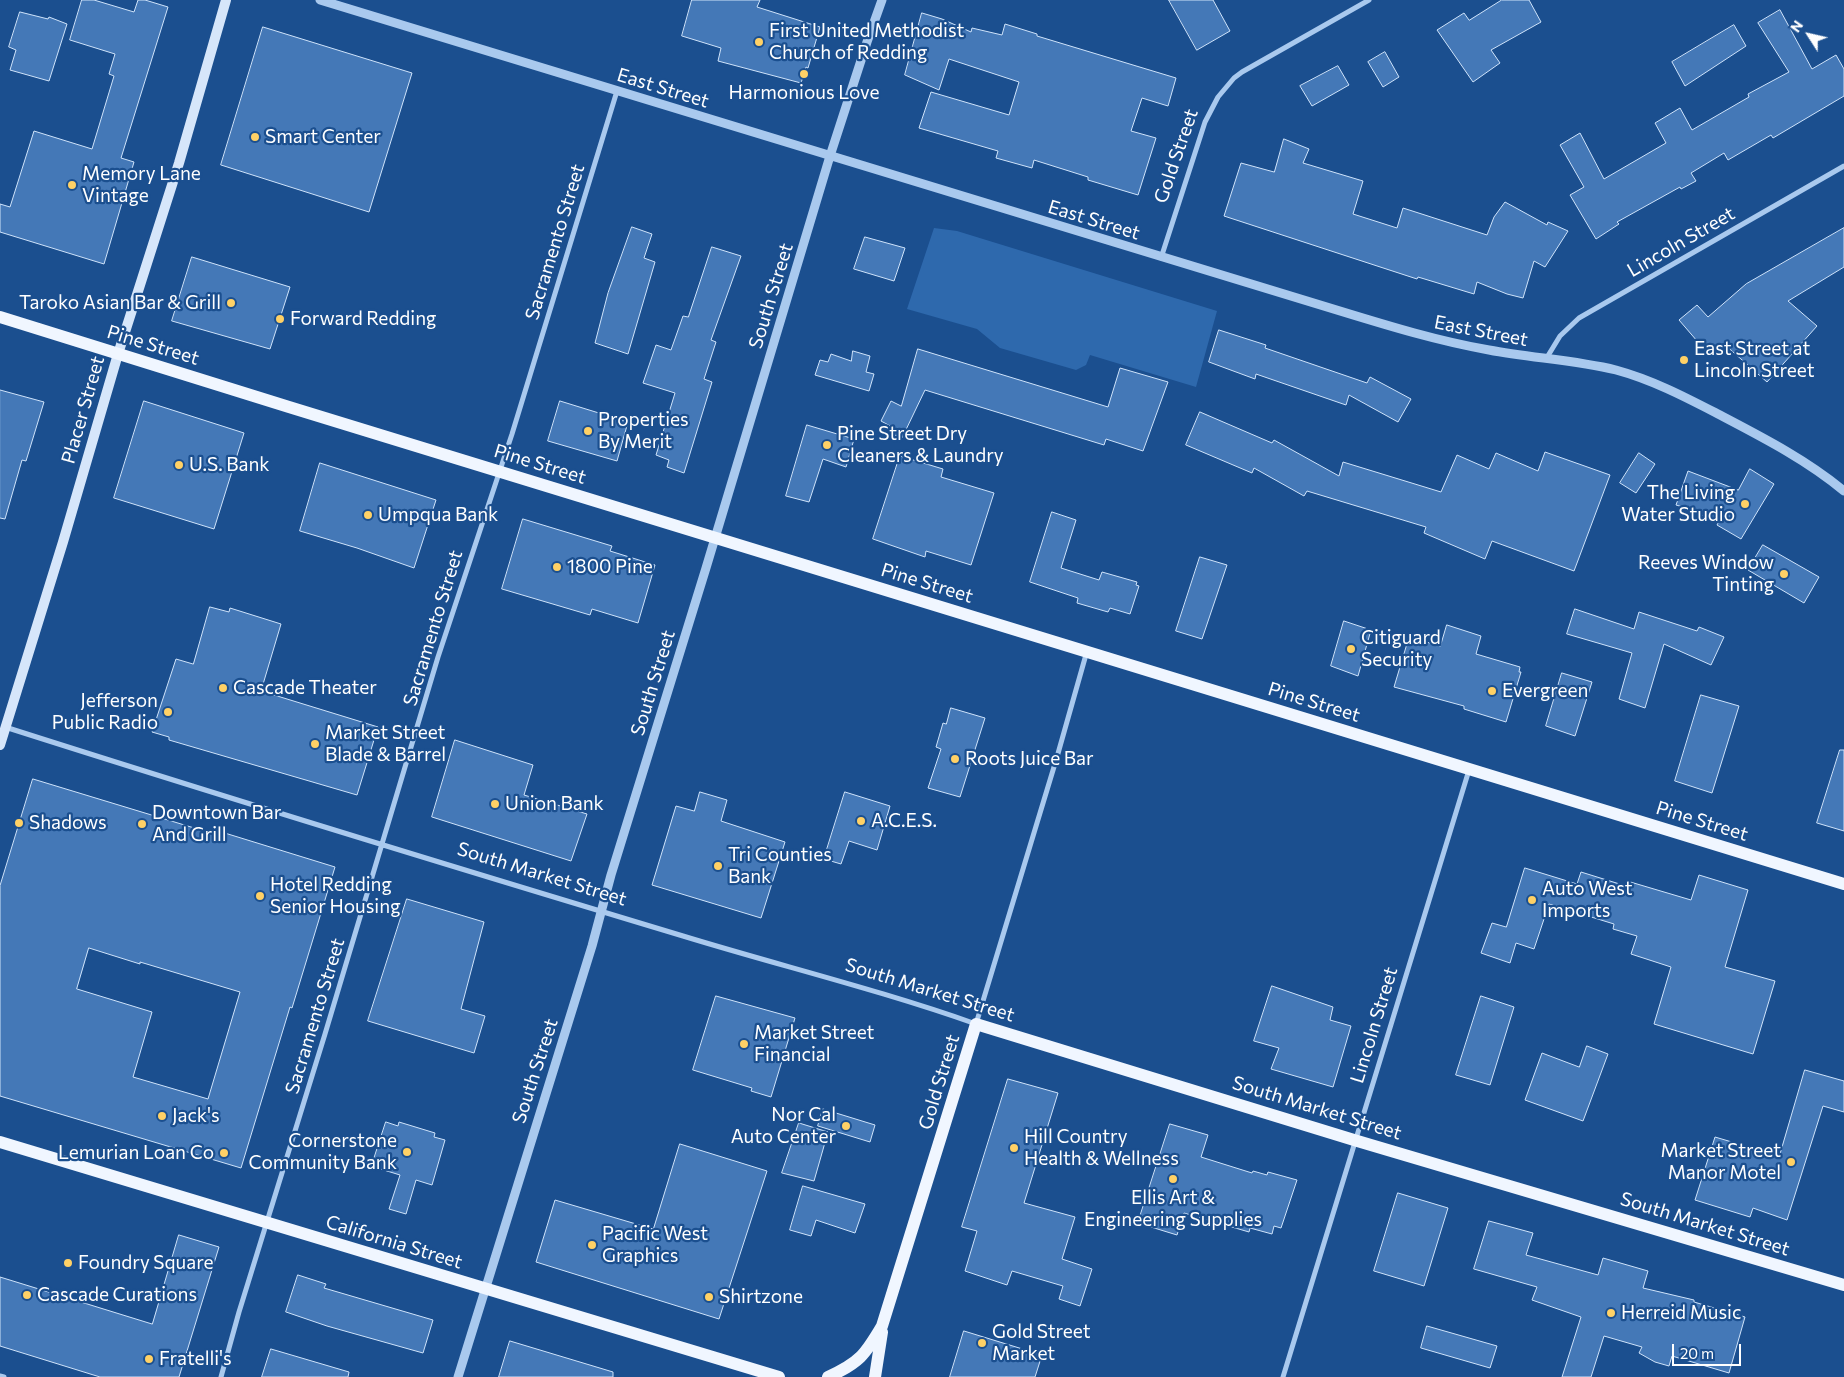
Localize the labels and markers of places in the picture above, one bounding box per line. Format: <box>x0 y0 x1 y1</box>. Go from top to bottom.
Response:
place label: First United Methodist Church of Redding <box>769 20 964 64</box>
marker: First United Methodist Church of Redding <box>753 36 765 48</box>
marker: Harmonious Love <box>798 68 810 80</box>
place label: Harmonious Love <box>728 82 880 104</box>
place label: Smart Center <box>265 126 381 148</box>
marker: Smart Center <box>249 131 261 143</box>
place label: Memory Lane Vintage <box>82 163 201 207</box>
marker: Memory Lane Vintage <box>66 179 78 191</box>
place label: Taroko Asian Bar & Grill <box>19 292 221 314</box>
marker: Taroko Asian Bar & Grill <box>225 297 237 309</box>
place label: Forward Redding <box>290 308 436 330</box>
marker: Forward Redding <box>274 313 286 325</box>
place label: East Street at Lincoln Street <box>1694 338 1814 382</box>
marker: East Street at Lincoln Street <box>1678 354 1690 366</box>
place label: Properties By Merit <box>598 409 689 453</box>
place label: Pine Street Dry Cleaners & Laundry <box>837 423 1004 467</box>
marker: Properties By Merit <box>582 425 594 437</box>
marker: Pine Street Dry Cleaners & Laundry <box>821 439 833 451</box>
place label: U.S. Bank <box>189 454 270 476</box>
marker: U.S. Bank <box>173 459 185 471</box>
place label: The Living Water Studio <box>1621 482 1735 526</box>
marker: The Living Water Studio <box>1739 498 1751 510</box>
place label: Umpqua Bank <box>378 504 498 526</box>
marker: Umpqua Bank <box>362 509 374 521</box>
place label: Reeves Window Tinting <box>1638 552 1774 596</box>
place label: 1800 Pine <box>567 556 653 578</box>
marker: 1800 Pine <box>551 561 563 573</box>
marker: Reeves Window Tinting <box>1778 568 1790 580</box>
place label: Citiguard Security <box>1361 627 1441 671</box>
marker: Citiguard Security <box>1345 643 1357 655</box>
place label: Cascade Theater <box>233 677 377 699</box>
place label: Evergreen <box>1502 680 1588 702</box>
marker: Cascade Theater <box>217 682 229 694</box>
marker: Evergreen <box>1486 685 1498 697</box>
place label: Jefferson Public Radio <box>52 690 158 734</box>
marker: Jefferson Public Radio <box>162 706 174 718</box>
place label: Market Street Blade & Barrel <box>325 722 446 766</box>
marker: Market Street Blade & Barrel <box>309 738 321 750</box>
place label: Roots Juice Bar <box>965 748 1094 770</box>
marker: Roots Juice Bar <box>949 753 961 765</box>
place label: Union Bank <box>505 793 604 815</box>
marker: Union Bank <box>489 798 501 810</box>
place label: Downtown Bar And Grill <box>152 802 281 846</box>
place label: A.C.E.S. <box>871 810 937 832</box>
place label: Shadows <box>29 812 107 834</box>
marker: A.C.E.S. <box>855 815 867 827</box>
marker: Shadows <box>13 817 25 829</box>
marker: Downtown Bar And Grill <box>136 818 148 830</box>
place label: Tri Counties Bank <box>728 844 832 888</box>
marker: Tri Counties Bank <box>712 860 724 872</box>
place label: Hotel Redding Senior Housing <box>270 874 400 918</box>
place label: Auto West Imports <box>1542 878 1633 922</box>
marker: Hotel Redding Senior Housing <box>254 890 266 902</box>
marker: Auto West Imports <box>1526 894 1538 906</box>
place label: Market Street Financial <box>754 1022 874 1066</box>
marker: Market Street Financial <box>738 1038 750 1050</box>
place label: Nor Cal Auto Center <box>731 1104 836 1148</box>
place label: Jack's <box>172 1105 220 1127</box>
marker: Jack's <box>156 1110 168 1122</box>
marker: Nor Cal Auto Center <box>840 1120 852 1132</box>
place label: Hill Country Health & Wellness <box>1024 1126 1179 1170</box>
place label: Cornerstone Community Bank <box>248 1130 397 1174</box>
place label: Market Street Manor Motel <box>1661 1140 1781 1184</box>
place label: Lemurian Loan Co <box>58 1142 214 1164</box>
marker: Hill Country Health & Wellness <box>1008 1142 1020 1154</box>
marker: Cornerstone Community Bank <box>401 1146 413 1158</box>
marker: Lemurian Loan Co <box>218 1147 230 1159</box>
marker: Market Street Manor Motel <box>1785 1156 1797 1168</box>
marker: Ellis Art & Engineering Supplies <box>1167 1173 1179 1185</box>
place label: Ellis Art & Engineering Supplies <box>1084 1187 1262 1231</box>
place label: Pacific West Graphics <box>602 1223 708 1267</box>
marker: Pacific West Graphics <box>586 1239 598 1251</box>
place label: Foundry Square <box>78 1252 213 1274</box>
marker: Foundry Square <box>62 1257 74 1269</box>
place label: Cascade Curations <box>37 1284 197 1306</box>
place label: Shirtzone <box>719 1286 803 1308</box>
marker: Cascade Curations <box>21 1289 33 1301</box>
marker: Shirtzone <box>703 1291 715 1303</box>
place label: Herreid Music <box>1621 1302 1741 1324</box>
marker: Herreid Music <box>1605 1307 1617 1319</box>
place label: Gold Street Market <box>992 1321 1090 1365</box>
marker: Gold Street Market <box>976 1337 988 1349</box>
place label: Fratelli's <box>159 1348 232 1370</box>
marker: Fratelli's <box>143 1353 155 1365</box>

